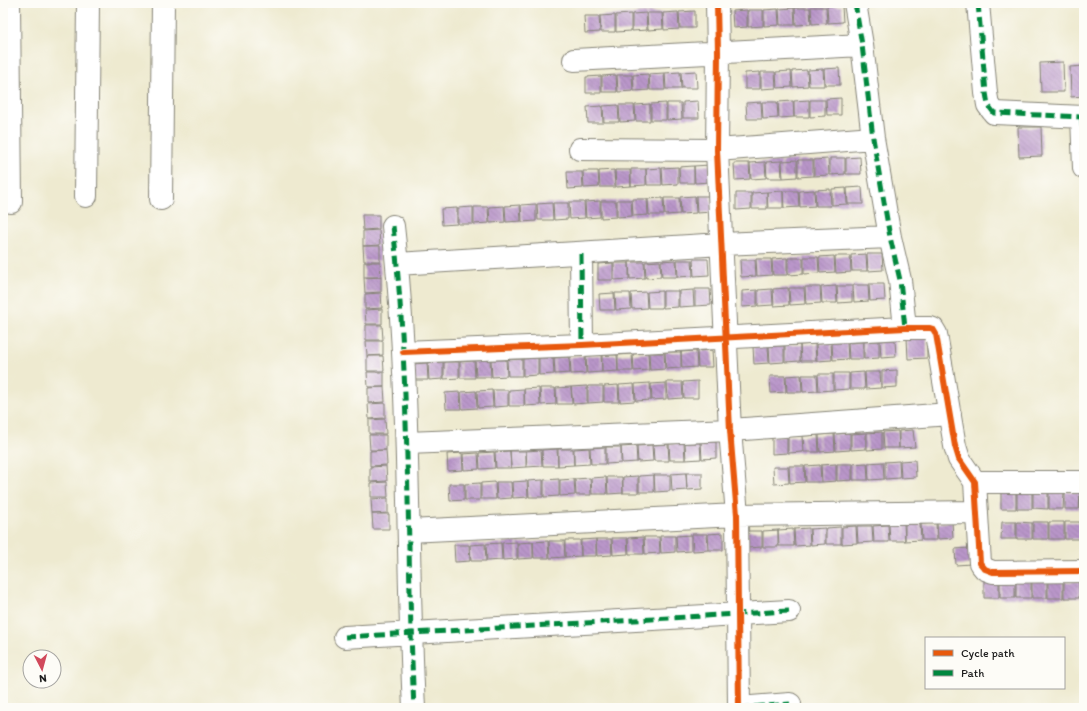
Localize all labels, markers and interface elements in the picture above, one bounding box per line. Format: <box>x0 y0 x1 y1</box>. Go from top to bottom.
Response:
legend <box>925 637 1065 689</box>
text: Cycle path <box>961 646 1015 660</box>
north arrow <box>22 649 62 689</box>
text: Path <box>961 666 984 680</box>
text: N <box>39 672 47 685</box>

